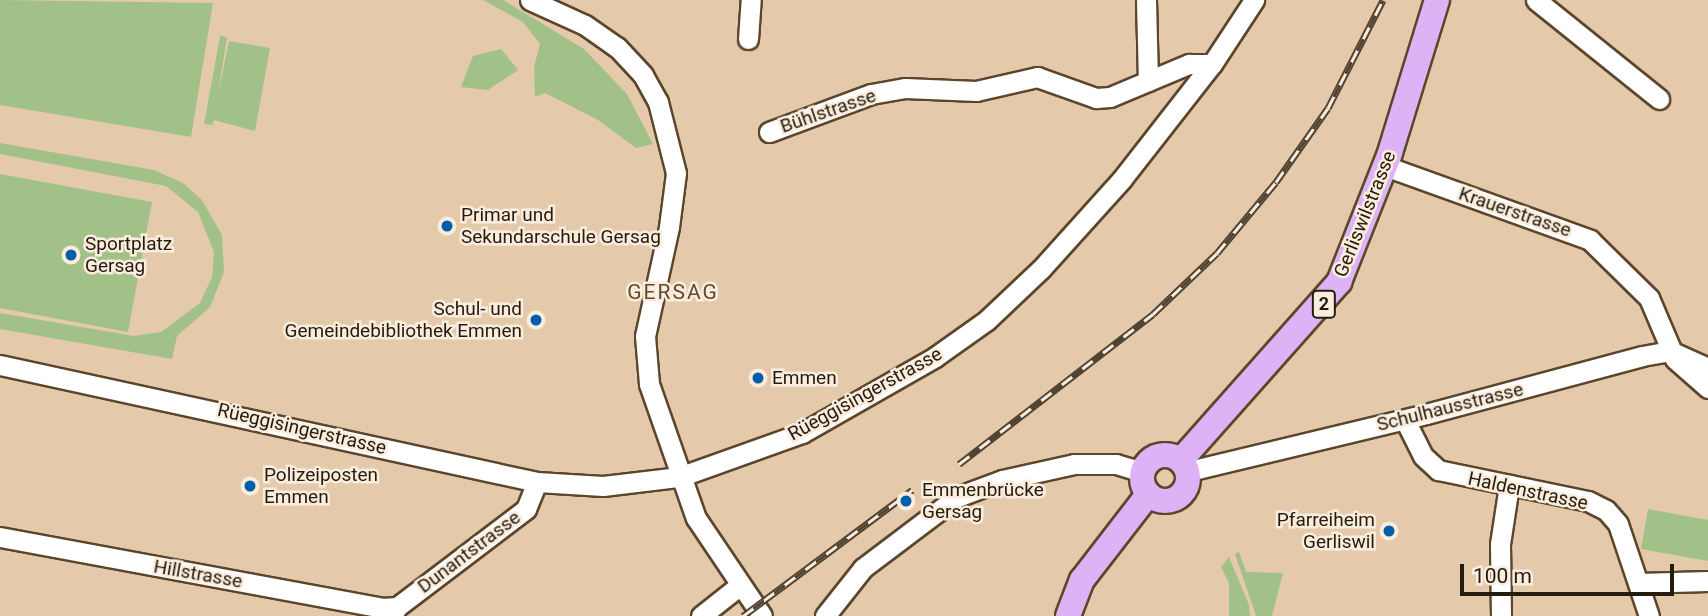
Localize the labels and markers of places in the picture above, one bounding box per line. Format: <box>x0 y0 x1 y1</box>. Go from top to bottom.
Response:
place label: Primar und Sekundarschule Gersag <box>461 204 661 248</box>
marker: Primar und Sekundarschule Gersag <box>439 218 455 234</box>
place label: Sportplatz Gersag <box>85 233 172 277</box>
marker: Sportplatz Gersag <box>63 247 79 263</box>
place label: Schul- und Gemeindebibliothek Emmen <box>285 298 522 342</box>
marker: Schul- und Gemeindebibliothek Emmen <box>528 312 544 328</box>
place label: Emmen <box>772 367 837 389</box>
marker: Emmen <box>750 370 766 386</box>
place label: Polizeiposten Emmen <box>264 464 378 508</box>
marker: Polizeiposten Emmen <box>242 478 258 494</box>
place label: Emmenbrücke Gersag <box>922 479 1044 523</box>
marker: Emmenbrücke Gersag <box>896 491 916 511</box>
place label: Pfarreiheim Gerliswil <box>1277 509 1375 553</box>
marker: Pfarreiheim Gerliswil <box>1381 523 1397 539</box>

